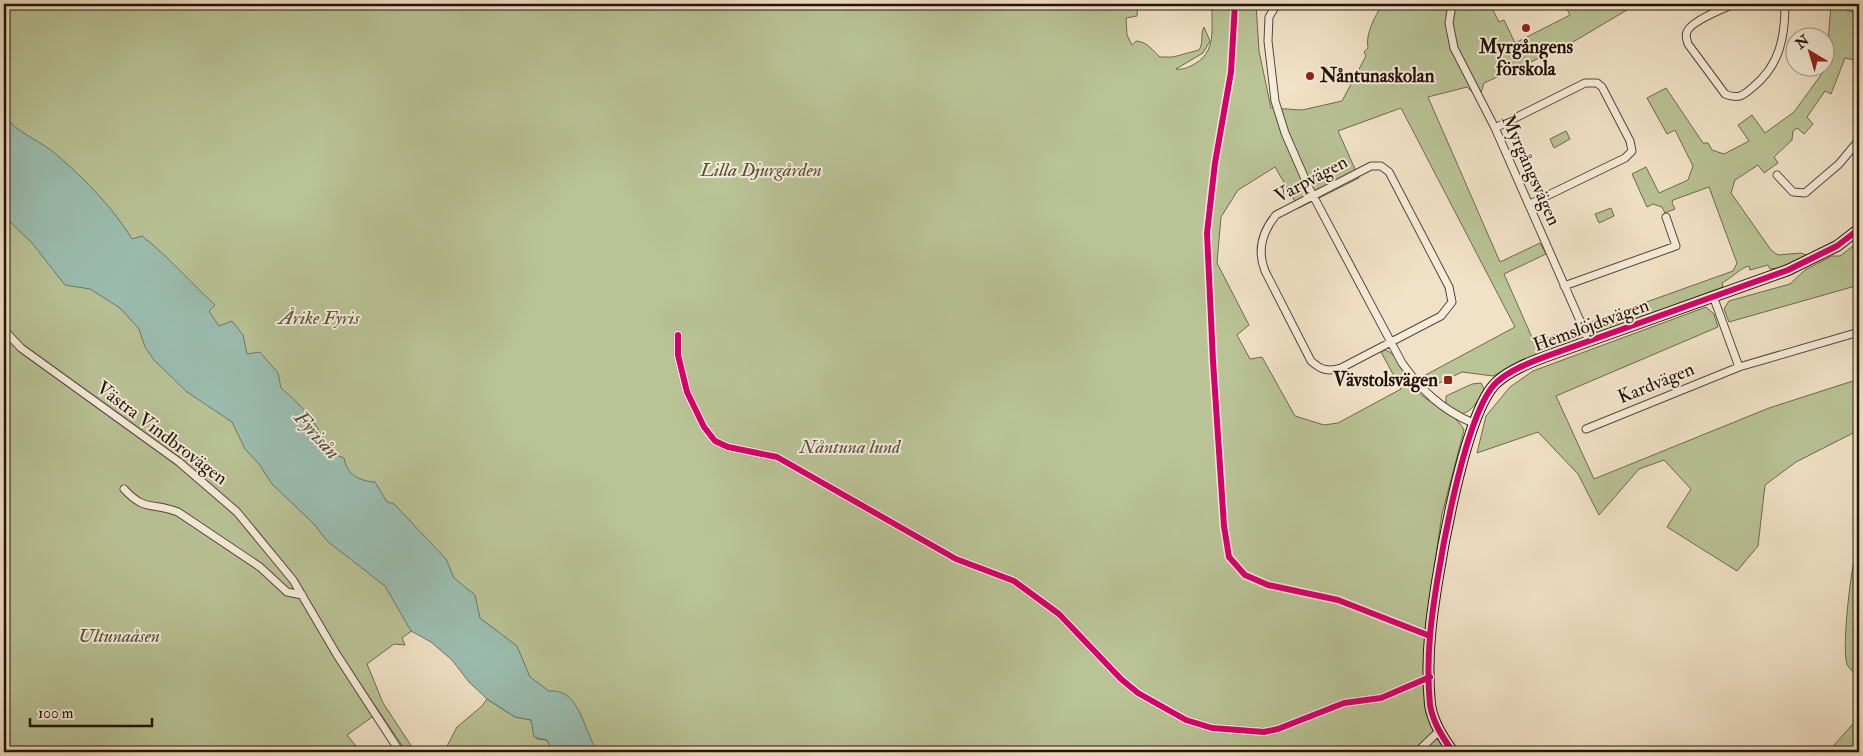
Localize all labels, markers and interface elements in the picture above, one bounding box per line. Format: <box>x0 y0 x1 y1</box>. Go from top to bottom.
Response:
marker: Myrgångens förskola <box>1520 22 1532 34</box>
north arrow <box>1786 28 1836 78</box>
text: N <box>1791 31 1813 53</box>
place label: Myrgångens förskola <box>1478 35 1573 81</box>
place label: Nåntunaskolan <box>1319 64 1435 88</box>
marker: Nåntunaskolan <box>1304 70 1316 82</box>
street label: Myrgångsvägen <box>1496 111 1566 230</box>
street label: Varpvägen <box>1270 150 1352 209</box>
park label: Lilla Djurgården <box>699 158 822 182</box>
street label: Hemslöjdsvägen <box>1530 293 1652 357</box>
park label: Årike Fyris <box>277 306 360 330</box>
street label: Kardvägen <box>1614 357 1698 409</box>
place label: Vävstolsvägen <box>1332 368 1438 393</box>
marker: Vävstolsvägen <box>1442 374 1454 386</box>
street label: Västra Vindbrovägen <box>92 376 233 490</box>
water label: Fyrisån <box>288 405 345 464</box>
park label: Nåntuna lund <box>799 435 901 459</box>
park label: Ultunaåsen <box>78 624 160 648</box>
scale bar <box>30 696 152 728</box>
text: 100 m <box>38 704 74 723</box>

